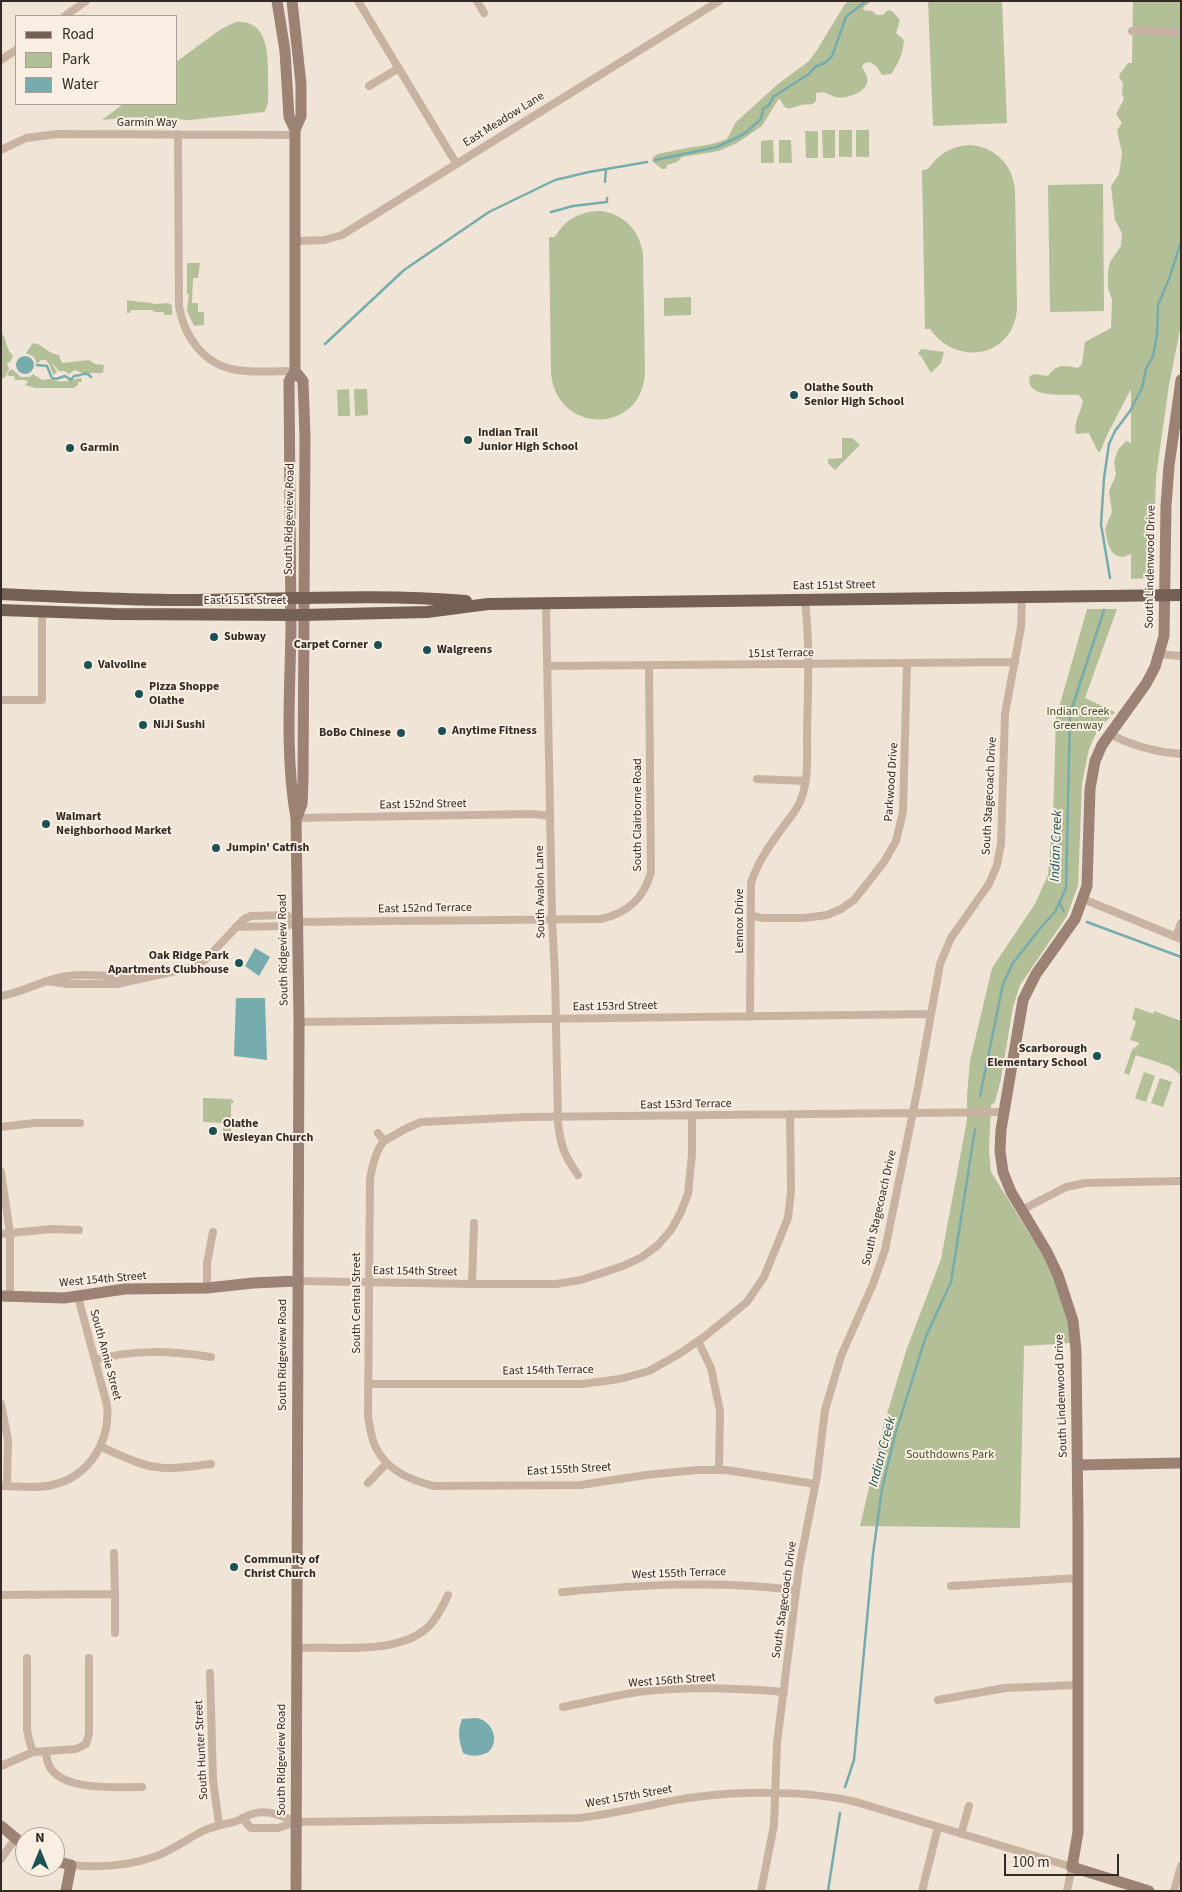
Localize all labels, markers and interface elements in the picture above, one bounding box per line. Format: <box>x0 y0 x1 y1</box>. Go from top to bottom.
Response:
legend <box>15 15 178 105</box>
text: Road <box>62 24 94 45</box>
text: Park <box>62 49 90 70</box>
text: Water <box>62 74 98 95</box>
street label: East Meadow Lane <box>461 89 547 151</box>
street label: Garmin Way <box>117 116 177 130</box>
place label: Olathe South Senior High School <box>804 381 904 409</box>
marker: Olathe South Senior High School <box>788 389 800 401</box>
place label: Indian Trail Junior High School <box>478 426 578 454</box>
marker: Indian Trail Junior High School <box>462 434 474 446</box>
place label: Garmin <box>80 441 119 455</box>
marker: Garmin <box>64 442 76 454</box>
street label: South Ridgeview Road <box>282 463 298 575</box>
street label: South Lindenwood Drive <box>1143 505 1159 629</box>
street label: East 151st Street <box>792 578 876 594</box>
street label: East 151st Street <box>204 594 286 608</box>
place label: Subway <box>224 630 266 644</box>
marker: Subway <box>208 631 220 643</box>
place label: Carpet Corner <box>294 638 368 652</box>
marker: Carpet Corner <box>372 639 384 651</box>
place label: Walgreens <box>437 643 492 657</box>
marker: Walgreens <box>421 644 433 656</box>
street label: 151st Terrace <box>748 646 814 662</box>
place label: Valvoline <box>98 658 147 672</box>
marker: Valvoline <box>82 659 94 671</box>
place label: Pizza Shoppe Olathe <box>149 680 219 708</box>
marker: Pizza Shoppe Olathe <box>133 688 145 700</box>
park label: Indian Creek Greenway <box>1046 705 1110 733</box>
place label: NiJi Sushi <box>153 718 205 732</box>
marker: NiJi Sushi <box>137 719 149 731</box>
place label: Anytime Fitness <box>452 724 537 738</box>
marker: Anytime Fitness <box>436 725 448 737</box>
place label: BoBo Chinese <box>319 726 391 740</box>
marker: BoBo Chinese <box>395 727 407 739</box>
street label: South Stagecoach Drive <box>980 737 1000 855</box>
street label: Parkwood Drive <box>882 742 902 822</box>
street label: South Clairborne Road <box>631 758 645 872</box>
street label: East 152nd Street <box>379 797 467 813</box>
place label: Walmart Neighborhood Market <box>56 810 172 838</box>
water label: Indian Creek <box>1047 810 1067 882</box>
marker: Walmart Neighborhood Market <box>40 818 52 830</box>
place label: Jumpin' Catfish <box>226 841 309 855</box>
marker: Jumpin' Catfish <box>210 842 222 854</box>
street label: South Avalon Lane <box>533 845 549 939</box>
street label: Lennox Drive <box>733 889 747 953</box>
street label: South Ridgeview Road <box>276 894 292 1006</box>
street label: East 152nd Terrace <box>378 901 472 917</box>
place label: Oak Ridge Park Apartments Clubhouse <box>108 949 229 977</box>
marker: Oak Ridge Park Apartments Clubhouse <box>233 957 245 969</box>
street label: East 153rd Street <box>573 999 657 1015</box>
place label: Scarborough Elementary School <box>987 1042 1087 1070</box>
marker: Scarborough Elementary School <box>1091 1050 1103 1062</box>
street label: East 153rd Terrace <box>640 1097 732 1113</box>
place label: Olathe Wesleyan Church <box>223 1117 313 1145</box>
marker: Olathe Wesleyan Church <box>207 1125 219 1137</box>
street label: South Stagecoach Drive <box>860 1149 900 1267</box>
street label: South Central Street <box>350 1252 364 1354</box>
street label: East 154th Street <box>373 1264 457 1280</box>
street label: West 154th Street <box>59 1269 147 1291</box>
street label: South Ridgeview Road <box>276 1299 290 1411</box>
street label: South Annie Street <box>86 1308 124 1402</box>
street label: South Lindenwood Drive <box>1053 1334 1071 1458</box>
street label: East 154th Terrace <box>502 1363 594 1379</box>
water label: Indian Creek <box>866 1415 900 1489</box>
park label: Southdowns Park <box>906 1448 994 1462</box>
street label: East 155th Street <box>526 1461 612 1479</box>
street label: South Stagecoach Drive <box>770 1540 800 1660</box>
place label: Community of Christ Church <box>244 1553 319 1581</box>
marker: Community of Christ Church <box>228 1561 240 1573</box>
street label: West 155th Terrace <box>632 1565 726 1583</box>
street label: West 156th Street <box>628 1671 716 1691</box>
street label: South Hunter Street <box>192 1700 212 1800</box>
street label: South Ridgeview Road <box>275 1704 289 1816</box>
street label: West 157th Street <box>585 1782 673 1812</box>
north arrow <box>15 1827 65 1877</box>
text: N <box>35 1828 45 1848</box>
scale bar <box>1007 1844 1122 1876</box>
text: 100 m <box>1012 1852 1050 1873</box>

